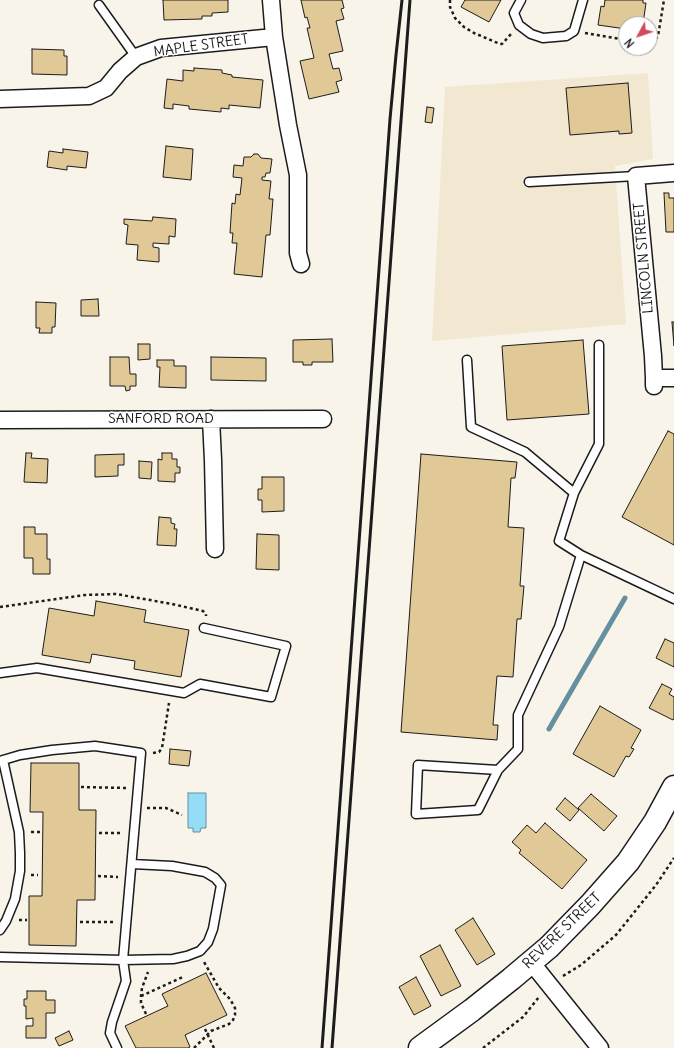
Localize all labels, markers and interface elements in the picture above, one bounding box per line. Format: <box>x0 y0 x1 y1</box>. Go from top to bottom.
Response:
north arrow <box>618 16 658 56</box>
street label: MAPLE STREET <box>152 31 250 61</box>
text: N <box>622 36 637 50</box>
street label: LINCOLN STREET <box>631 202 657 314</box>
street label: SANFORD ROAD <box>108 411 214 427</box>
street label: REVERE STREET <box>519 889 605 973</box>

